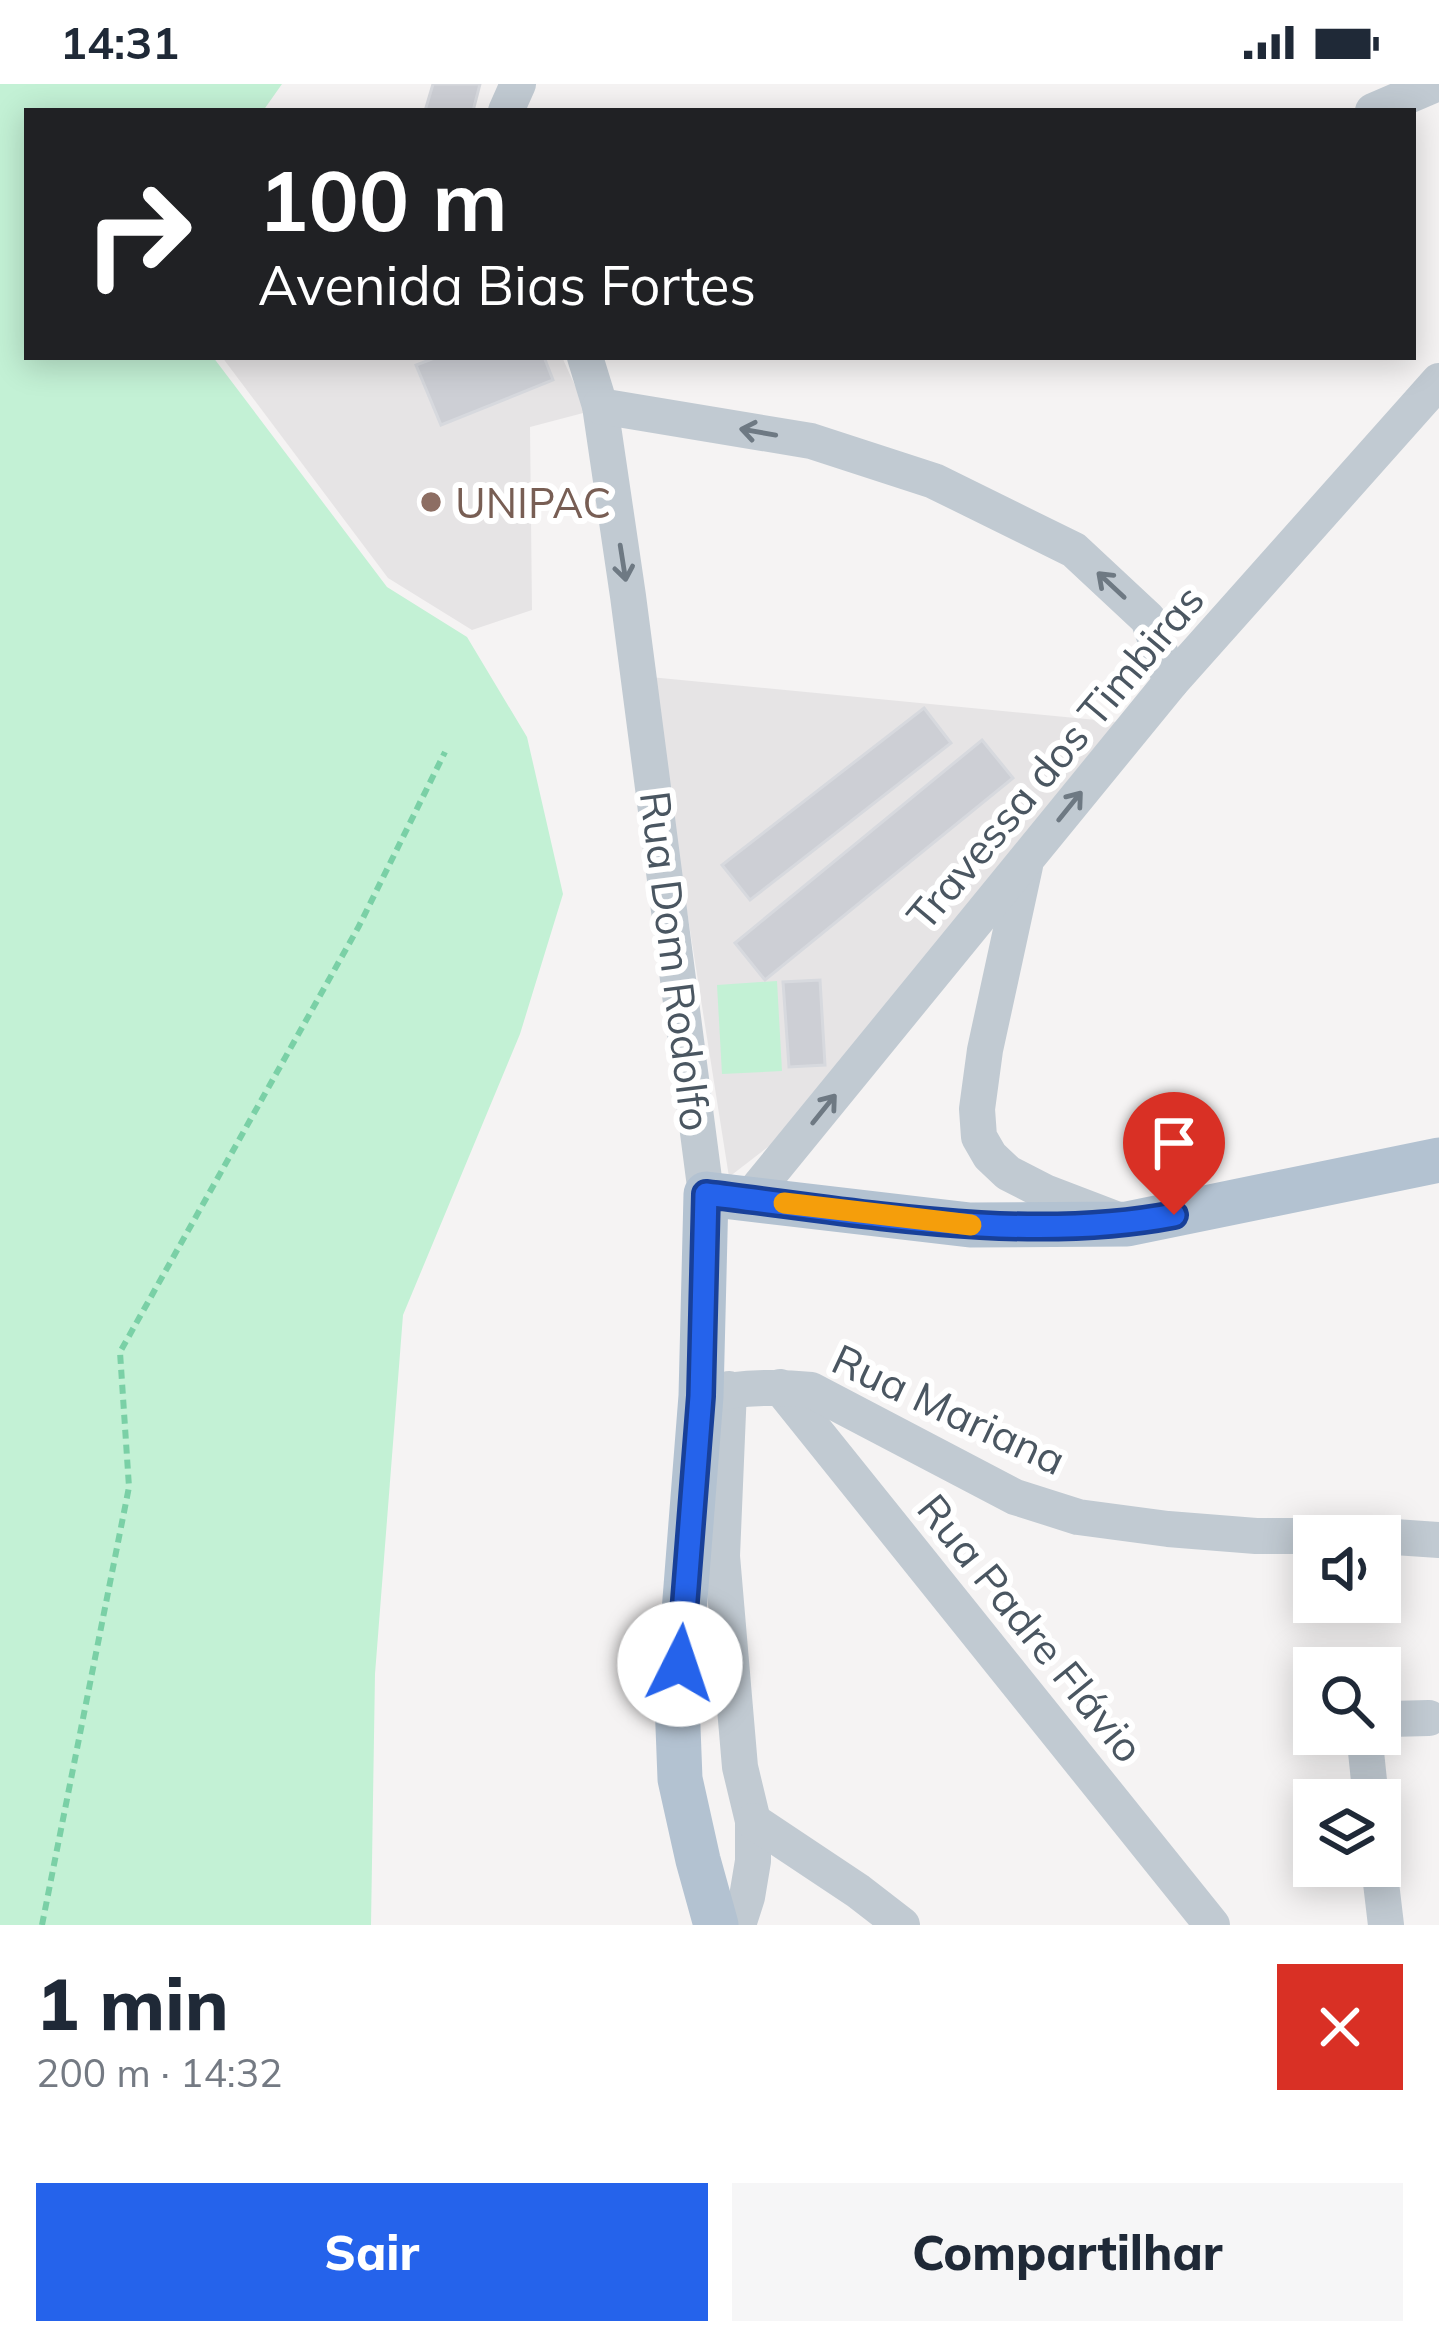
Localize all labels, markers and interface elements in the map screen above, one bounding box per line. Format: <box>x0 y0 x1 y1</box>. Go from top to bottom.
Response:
text: 14:31 <box>60 14 179 70</box>
text: 100 m <box>258 147 508 252</box>
icon: right <box>60 156 216 312</box>
text: Avenida Bias Fortes <box>258 251 756 319</box>
one-way arrow <box>739 420 778 443</box>
place label: UNIPAC <box>455 476 611 529</box>
marker: UNIPAC <box>418 489 444 515</box>
one-way arrow <box>613 543 636 582</box>
one-way arrow <box>1097 571 1127 600</box>
street label: Travessa dos Timbiras <box>895 574 1215 940</box>
street label: Rua Dom Rodolfo <box>629 788 723 1134</box>
one-way arrow <box>1055 791 1083 822</box>
pin <box>1123 1092 1225 1215</box>
one-way arrow <box>810 1093 837 1125</box>
icon: arrive <box>1141 1110 1207 1176</box>
street label: Rua Mariana <box>824 1332 1074 1486</box>
street label: Rua Padre Flávio <box>907 1483 1155 1773</box>
map controls <box>1293 1515 1401 1887</box>
button: sound <box>1293 1515 1401 1623</box>
position arrow <box>617 1601 743 1727</box>
button: search <box>1293 1647 1401 1755</box>
button: layers <box>1293 1779 1401 1887</box>
text: 1 min <box>36 1958 229 2048</box>
button: close <box>1277 1964 1403 2090</box>
text: 200 m · 14:32 <box>36 2048 282 2097</box>
button: Sair <box>36 2183 708 2321</box>
button: Compartilhar <box>732 2183 1403 2321</box>

